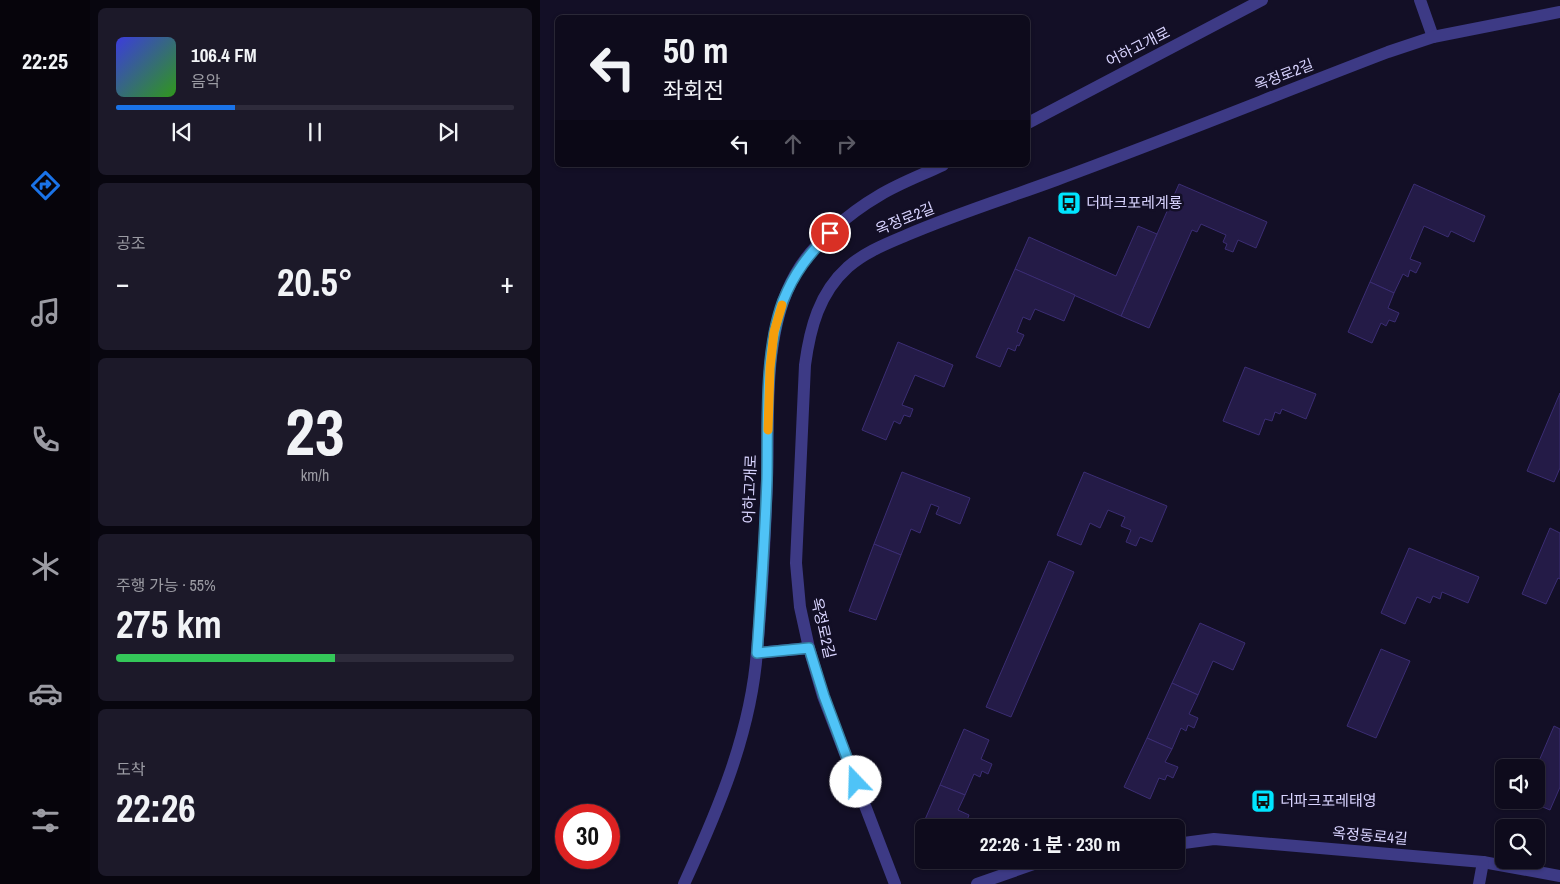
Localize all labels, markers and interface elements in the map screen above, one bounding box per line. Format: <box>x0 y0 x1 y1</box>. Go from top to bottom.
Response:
street label: 어하고개로 <box>1102 22 1173 72</box>
text: 50 m <box>663 27 728 74</box>
icon: left <box>580 35 645 100</box>
text: 106.4 FM <box>191 42 257 68</box>
text: 22:25 <box>22 46 68 76</box>
street label: 옥정로2길 <box>1251 54 1317 95</box>
text: 음악 <box>191 70 220 92</box>
text: 좌회전 <box>663 75 724 105</box>
icon: previous <box>168 118 196 146</box>
icon: pause <box>301 118 329 146</box>
icon: next <box>434 118 462 146</box>
icon: left <box>726 130 754 158</box>
icon: ahead <box>779 130 807 158</box>
icon: right <box>832 130 860 158</box>
icon: directions <box>28 168 63 203</box>
bus stop icon: 더파크포레계룡 <box>1056 190 1082 216</box>
place label: 더파크포레계룡 <box>1086 192 1183 213</box>
street label: 옥정로2길 <box>872 197 938 240</box>
pin <box>809 212 851 254</box>
icon: arrive <box>816 219 844 247</box>
text: 공조 <box>116 232 145 254</box>
text: 20.5° <box>277 257 353 308</box>
text: − <box>116 264 129 302</box>
text: + <box>501 264 514 302</box>
icon: music <box>28 295 63 330</box>
text: 23 <box>285 388 345 475</box>
icon: phone <box>28 422 63 457</box>
street label: 어하고개로 <box>738 454 761 524</box>
text: km/h <box>301 464 329 486</box>
icon: climate <box>28 549 63 584</box>
text: 주행 가능 · 55% <box>116 574 216 596</box>
street label: 옥정로2길 <box>806 595 841 660</box>
text: 275 km <box>116 599 222 650</box>
icon: car <box>28 676 63 711</box>
position arrow <box>829 755 881 807</box>
text: 도착 <box>116 758 145 780</box>
map controls <box>1495 759 1545 869</box>
button: sound <box>1495 759 1545 809</box>
text: 22:26 <box>116 783 196 834</box>
bus stop icon: 더파크포레태영 <box>1250 788 1276 814</box>
place label: 더파크포레태영 <box>1280 790 1377 811</box>
icon: filters <box>28 803 63 838</box>
speed limit sign: 30 <box>555 804 620 869</box>
button: search <box>1495 819 1545 869</box>
street label: 옥정동로4길 <box>1331 822 1409 849</box>
text: 22:26 · 1 분 · 230 m <box>980 831 1120 857</box>

